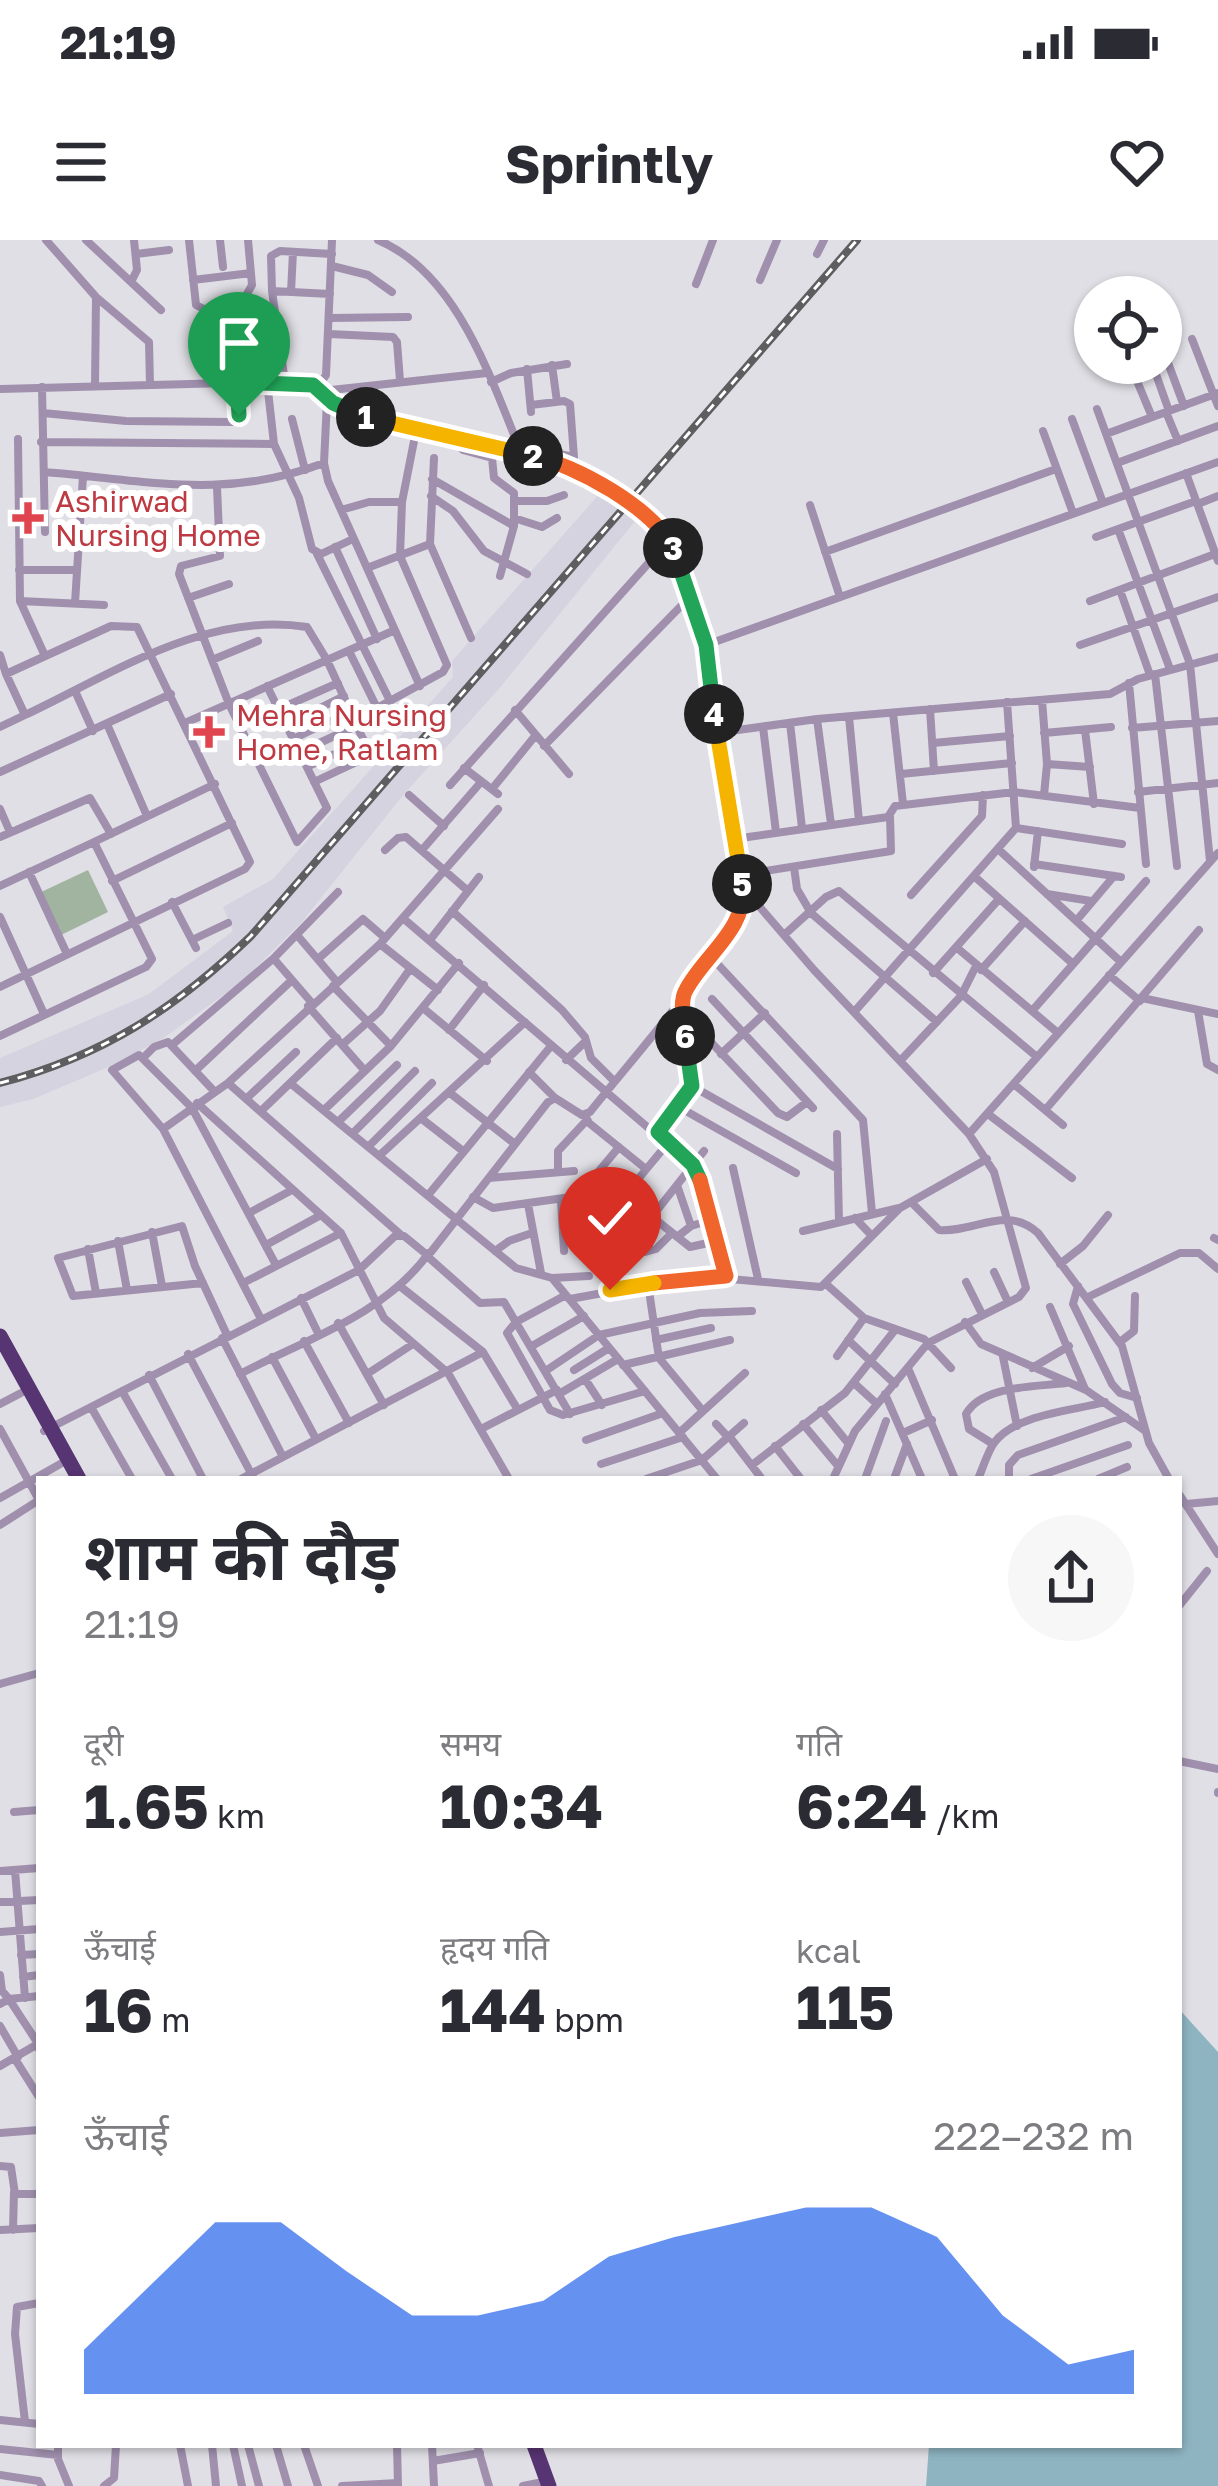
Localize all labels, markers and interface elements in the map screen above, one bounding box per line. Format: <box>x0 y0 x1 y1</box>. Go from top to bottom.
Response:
text: 21:19 <box>60 15 177 69</box>
icon: menu <box>48 129 114 195</box>
icon: heart <box>1104 129 1170 195</box>
text: Sprintly <box>505 130 713 195</box>
map controls <box>1074 276 1182 384</box>
button: locate <box>1074 276 1182 384</box>
pin <box>188 292 290 415</box>
icon: arrive <box>206 310 272 376</box>
pin: 1 <box>336 387 396 447</box>
text: 1 <box>358 397 375 436</box>
pin: 2 <box>503 426 563 486</box>
text: 2 <box>523 436 543 475</box>
place label: Ashirwad Nursing Home <box>55 483 261 553</box>
marker: Ashirwad Nursing Home <box>12 502 44 534</box>
pin: 3 <box>643 518 703 578</box>
text: 3 <box>663 528 683 567</box>
pin: 4 <box>684 684 744 744</box>
text: 4 <box>704 694 724 733</box>
place label: Mehra Nursing Home, Ratlam <box>236 697 447 767</box>
marker: Mehra Nursing Home, Ratlam <box>193 716 225 748</box>
pin: 5 <box>712 854 772 914</box>
text: 5 <box>732 864 752 903</box>
pin: 6 <box>655 1006 715 1066</box>
text: 6 <box>675 1016 695 1055</box>
pin <box>559 1167 661 1290</box>
icon: check <box>577 1185 643 1251</box>
text: शाम की दौड़ <box>84 1515 398 1595</box>
button: share <box>1008 1515 1134 1641</box>
text: 21:19 <box>84 1600 180 1647</box>
text: दूरी <box>84 1724 124 1763</box>
text: समय <box>440 1724 501 1763</box>
text: गति <box>796 1724 842 1763</box>
text: 1.65 <box>84 1769 209 1841</box>
text: 10:34 <box>440 1769 603 1841</box>
text: 6:24 <box>796 1769 927 1841</box>
text: km <box>209 1796 265 1835</box>
text: /km <box>927 1796 999 1835</box>
text: ऊँचाई <box>84 1928 156 1967</box>
text: हृदय गति <box>440 1928 549 1967</box>
text: kcal <box>796 1931 861 1970</box>
text: 115 <box>796 1970 894 2042</box>
text: 16 <box>84 1973 153 2045</box>
text: 144 <box>440 1973 546 2045</box>
text: m <box>153 2000 190 2039</box>
text: bpm <box>546 2000 624 2039</box>
text: ऊँचाई <box>84 2112 169 2159</box>
text: 222–232 m <box>933 2112 1134 2159</box>

